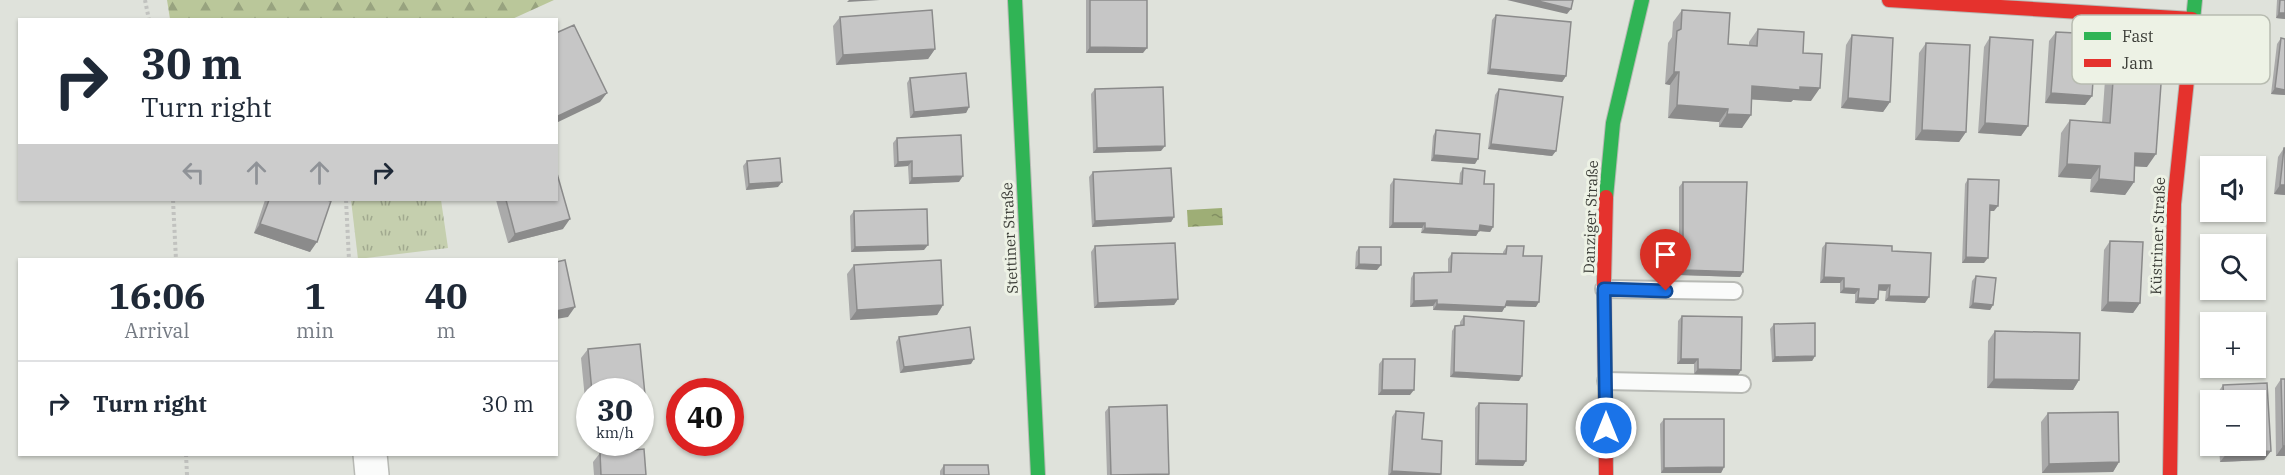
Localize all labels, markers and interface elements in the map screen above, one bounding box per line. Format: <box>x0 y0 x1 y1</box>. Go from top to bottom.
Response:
legend <box>2072 15 2270 84</box>
text: Fast <box>2122 26 2154 46</box>
text: 30 m <box>141 36 242 91</box>
icon: right <box>42 42 120 120</box>
text: Jam <box>2122 53 2153 73</box>
text: Turn right <box>141 89 272 124</box>
icon: left <box>177 156 210 189</box>
icon: ahead <box>240 156 273 189</box>
icon: ahead <box>303 156 336 189</box>
icon: right <box>366 156 399 189</box>
map controls <box>2200 156 2266 456</box>
button: sound <box>2200 156 2266 222</box>
street label: Danziger Straße <box>1579 160 1602 274</box>
street label: Küstriner Straße <box>2146 177 2169 295</box>
street label: Stettiner Straße <box>997 182 1022 294</box>
pin <box>1640 229 1691 291</box>
button: search <box>2200 234 2266 300</box>
icon: arrive <box>1649 238 1682 271</box>
text: 16:06 <box>108 272 206 319</box>
text: 1 <box>304 272 326 319</box>
text: 40 <box>424 272 468 319</box>
button: + <box>2200 312 2266 378</box>
text: Arrival <box>124 317 190 344</box>
text: min <box>296 317 334 344</box>
text: m <box>437 317 456 344</box>
speed limit sign: 40 <box>666 378 744 456</box>
icon: right <box>42 387 75 420</box>
text: Turn right <box>93 389 207 418</box>
text: 30 m <box>482 389 534 418</box>
text: 30 <box>597 390 633 429</box>
button: − <box>2200 390 2266 456</box>
position arrow <box>1574 396 1638 460</box>
text: km/h <box>596 423 634 442</box>

